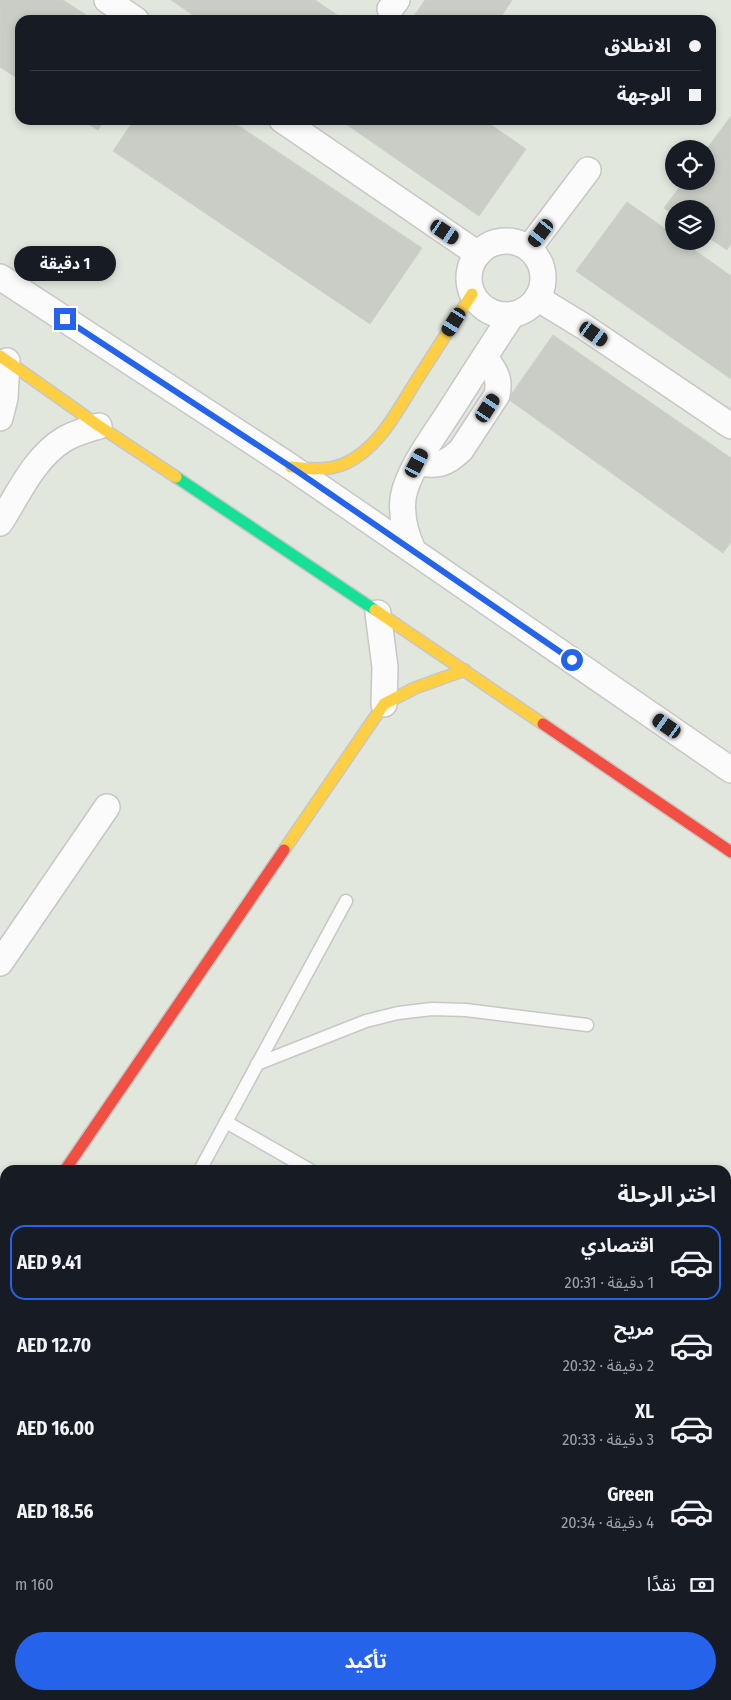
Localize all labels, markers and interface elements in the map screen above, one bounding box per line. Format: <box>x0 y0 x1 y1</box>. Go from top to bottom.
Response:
text: الانطلاق <box>605 34 671 57</box>
text: الوجهة <box>617 83 671 106</box>
map controls <box>665 140 715 250</box>
button: locate <box>665 140 715 190</box>
button: layers <box>665 200 715 250</box>
car <box>428 217 461 247</box>
car <box>525 217 556 249</box>
callout: 1 دقيقة <box>14 246 116 282</box>
text: 1 دقيقة <box>40 254 90 273</box>
car <box>439 305 468 339</box>
route end <box>54 308 76 330</box>
car <box>577 319 610 349</box>
car <box>473 391 502 425</box>
car <box>403 446 430 480</box>
route start <box>561 649 583 671</box>
car <box>650 711 683 741</box>
text: اختر الرحلة <box>617 1181 716 1208</box>
text: اقتصادي <box>581 1234 654 1257</box>
icon: car <box>669 1240 714 1285</box>
text: AED 9.41 <box>17 1251 82 1274</box>
text: 1 دقيقة · 20:31 <box>565 1273 654 1292</box>
text: مريح <box>614 1317 654 1340</box>
icon: car <box>669 1323 714 1368</box>
text: AED 12.70 <box>17 1334 91 1357</box>
text: 2 دقيقة · 20:32 <box>563 1356 654 1375</box>
text: XL <box>635 1400 654 1423</box>
icon: car <box>669 1406 714 1451</box>
text: AED 16.00 <box>17 1417 94 1440</box>
text: 3 دقيقة · 20:33 <box>562 1430 654 1449</box>
text: Green <box>607 1483 654 1506</box>
icon: car <box>669 1489 714 1534</box>
text: AED 18.56 <box>17 1500 93 1523</box>
text: 4 دقيقة · 20:34 <box>561 1513 654 1532</box>
icon: cash <box>688 1571 716 1599</box>
text: نقدًا <box>647 1573 676 1596</box>
text: 160 m <box>15 1575 54 1594</box>
button: تأكيد <box>15 1632 716 1690</box>

